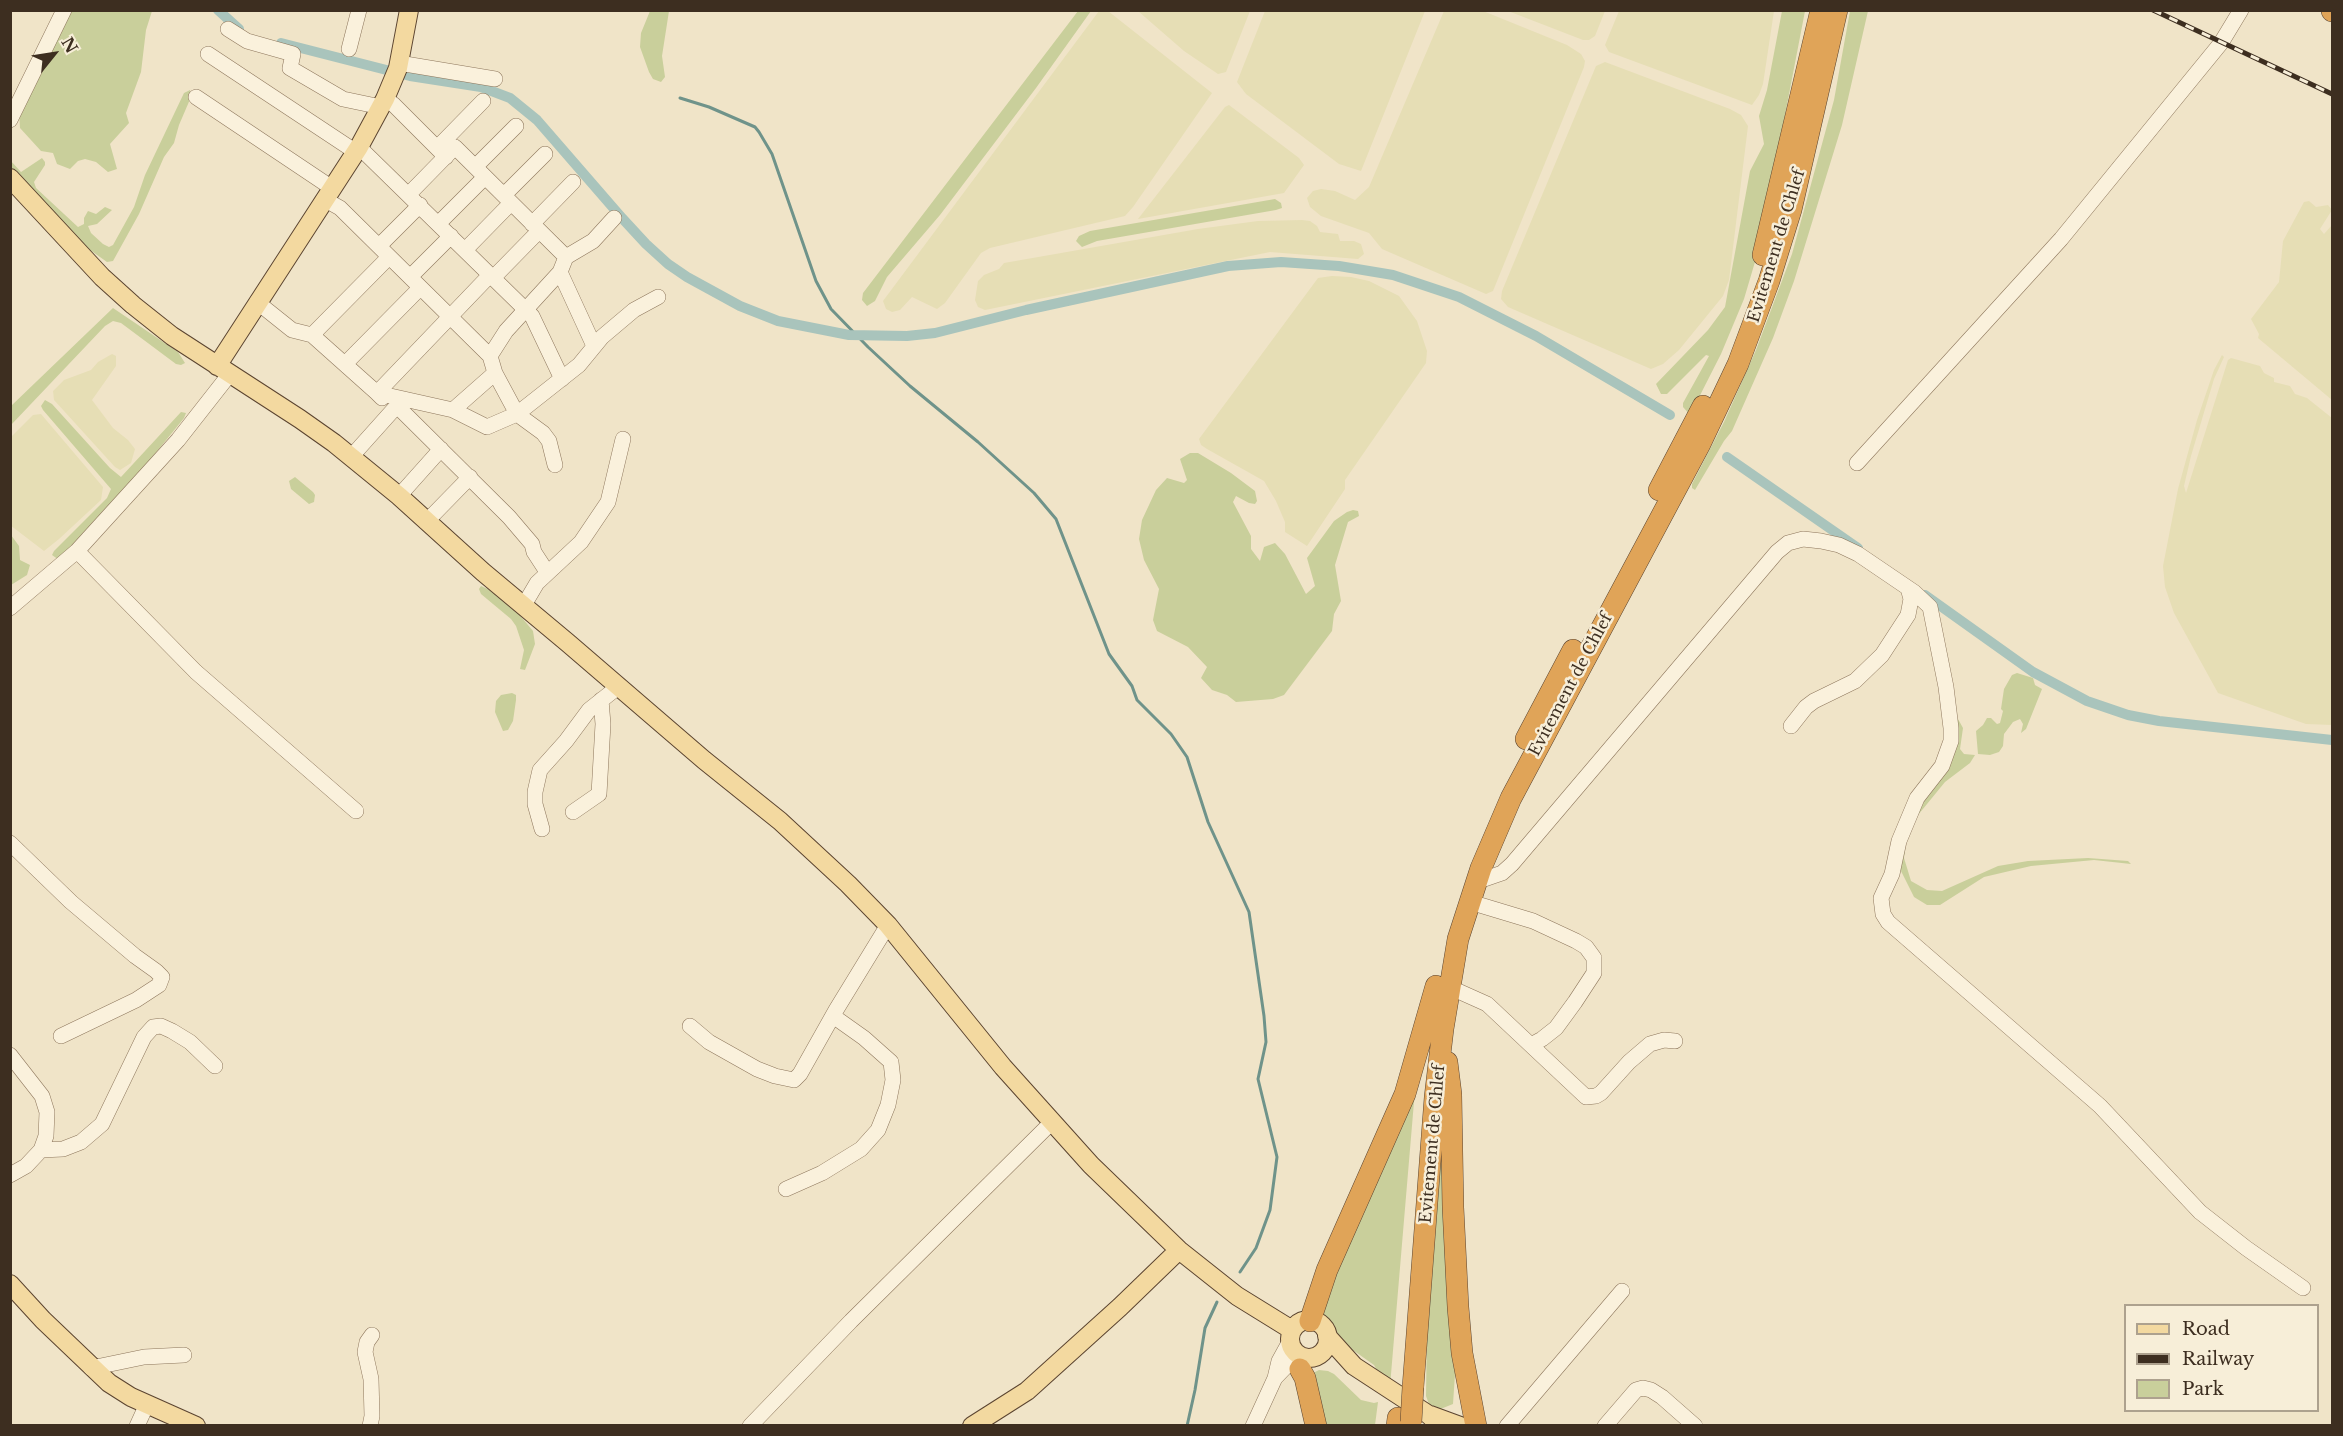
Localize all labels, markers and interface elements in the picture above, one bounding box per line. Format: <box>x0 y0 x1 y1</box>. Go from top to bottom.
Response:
north arrow <box>24 24 84 84</box>
text: N <box>57 33 82 57</box>
street label: Evitement de Chlef <box>1745 167 1809 325</box>
street label: Evitement de Chlef <box>1525 610 1617 760</box>
street label: Evitement de Chlef <box>1417 1064 1449 1224</box>
legend <box>2124 1304 2319 1412</box>
text: Road <box>2182 1318 2230 1340</box>
text: Railway <box>2182 1348 2254 1370</box>
text: Park <box>2182 1378 2224 1400</box>

